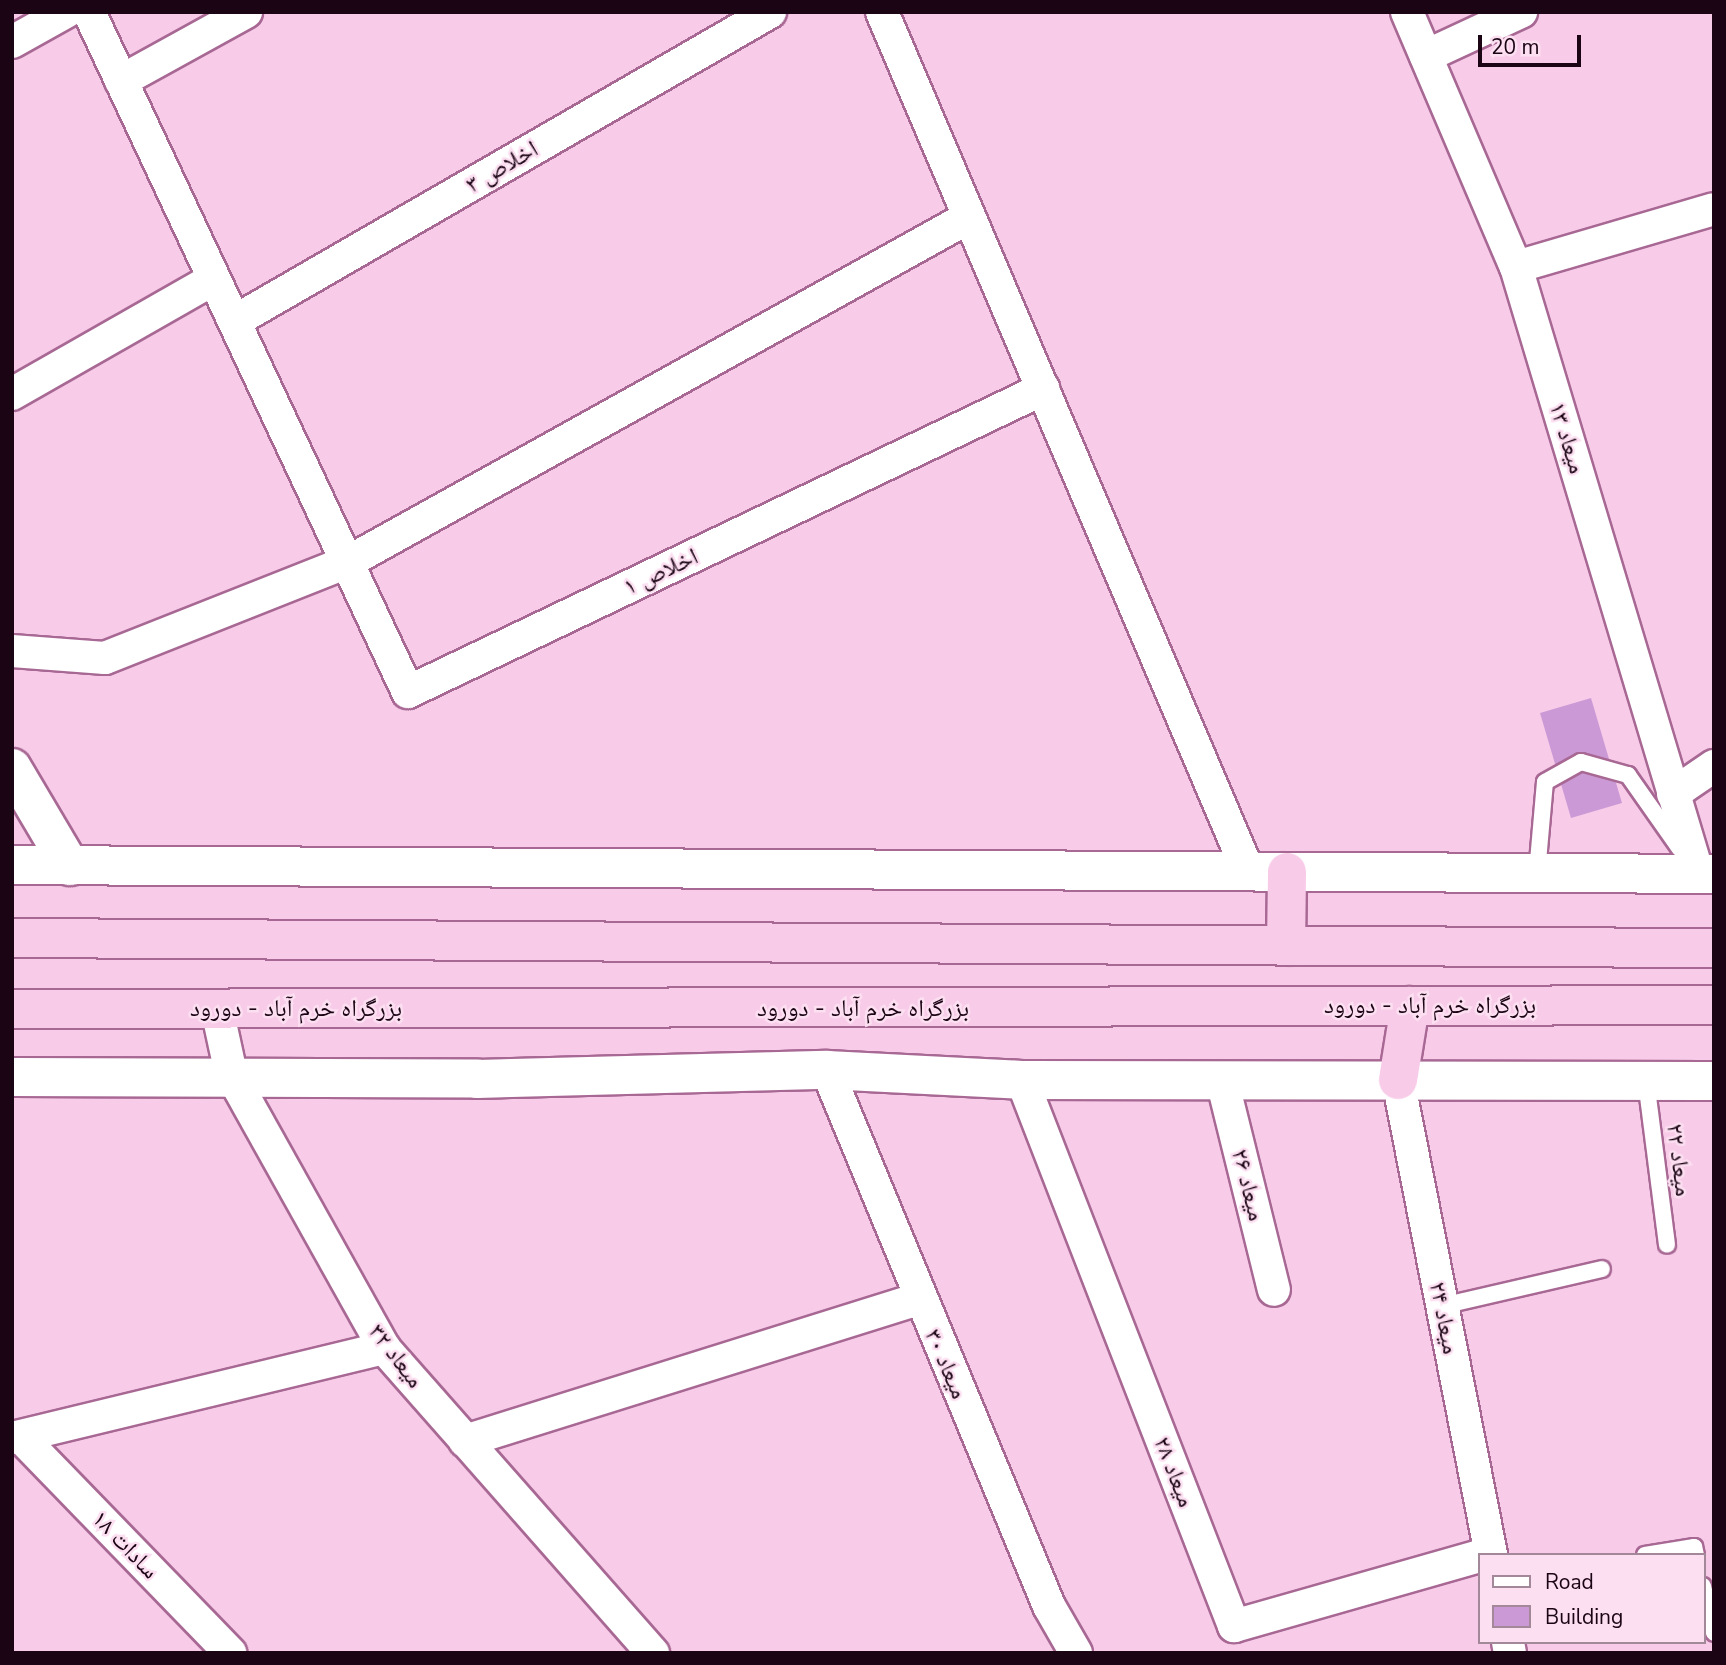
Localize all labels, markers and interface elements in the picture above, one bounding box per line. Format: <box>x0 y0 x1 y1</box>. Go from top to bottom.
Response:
scale bar <box>1481 21 1584 65</box>
text: 20 m <box>1491 33 1540 61</box>
street label: اخلاص ۳ <box>461 135 543 199</box>
street label: میعاد ۱۳ <box>1543 399 1591 477</box>
street label: اخلاص ۱ <box>619 542 703 602</box>
street label: بزرگراه خرم آباد - دورود <box>1324 992 1536 1020</box>
street label: بزرگراه خرم آباد - دورود <box>190 995 402 1023</box>
street label: بزرگراه خرم آباد - دورود <box>757 995 969 1023</box>
street label: میعاد ۲۲ <box>1660 1122 1698 1198</box>
street label: میعاد ۲۶ <box>1225 1146 1271 1224</box>
street label: میعاد ۲۴ <box>1423 1279 1465 1357</box>
street label: میعاد ۳۲ <box>362 1318 430 1394</box>
street label: میعاد ۳۰ <box>918 1325 974 1403</box>
street label: میعاد ۲۸ <box>1147 1433 1201 1511</box>
street label: سادات ۱۸ <box>86 1505 164 1585</box>
legend <box>1478 1553 1705 1644</box>
text: Road <box>1545 1568 1594 1596</box>
text: Building <box>1545 1603 1623 1631</box>

